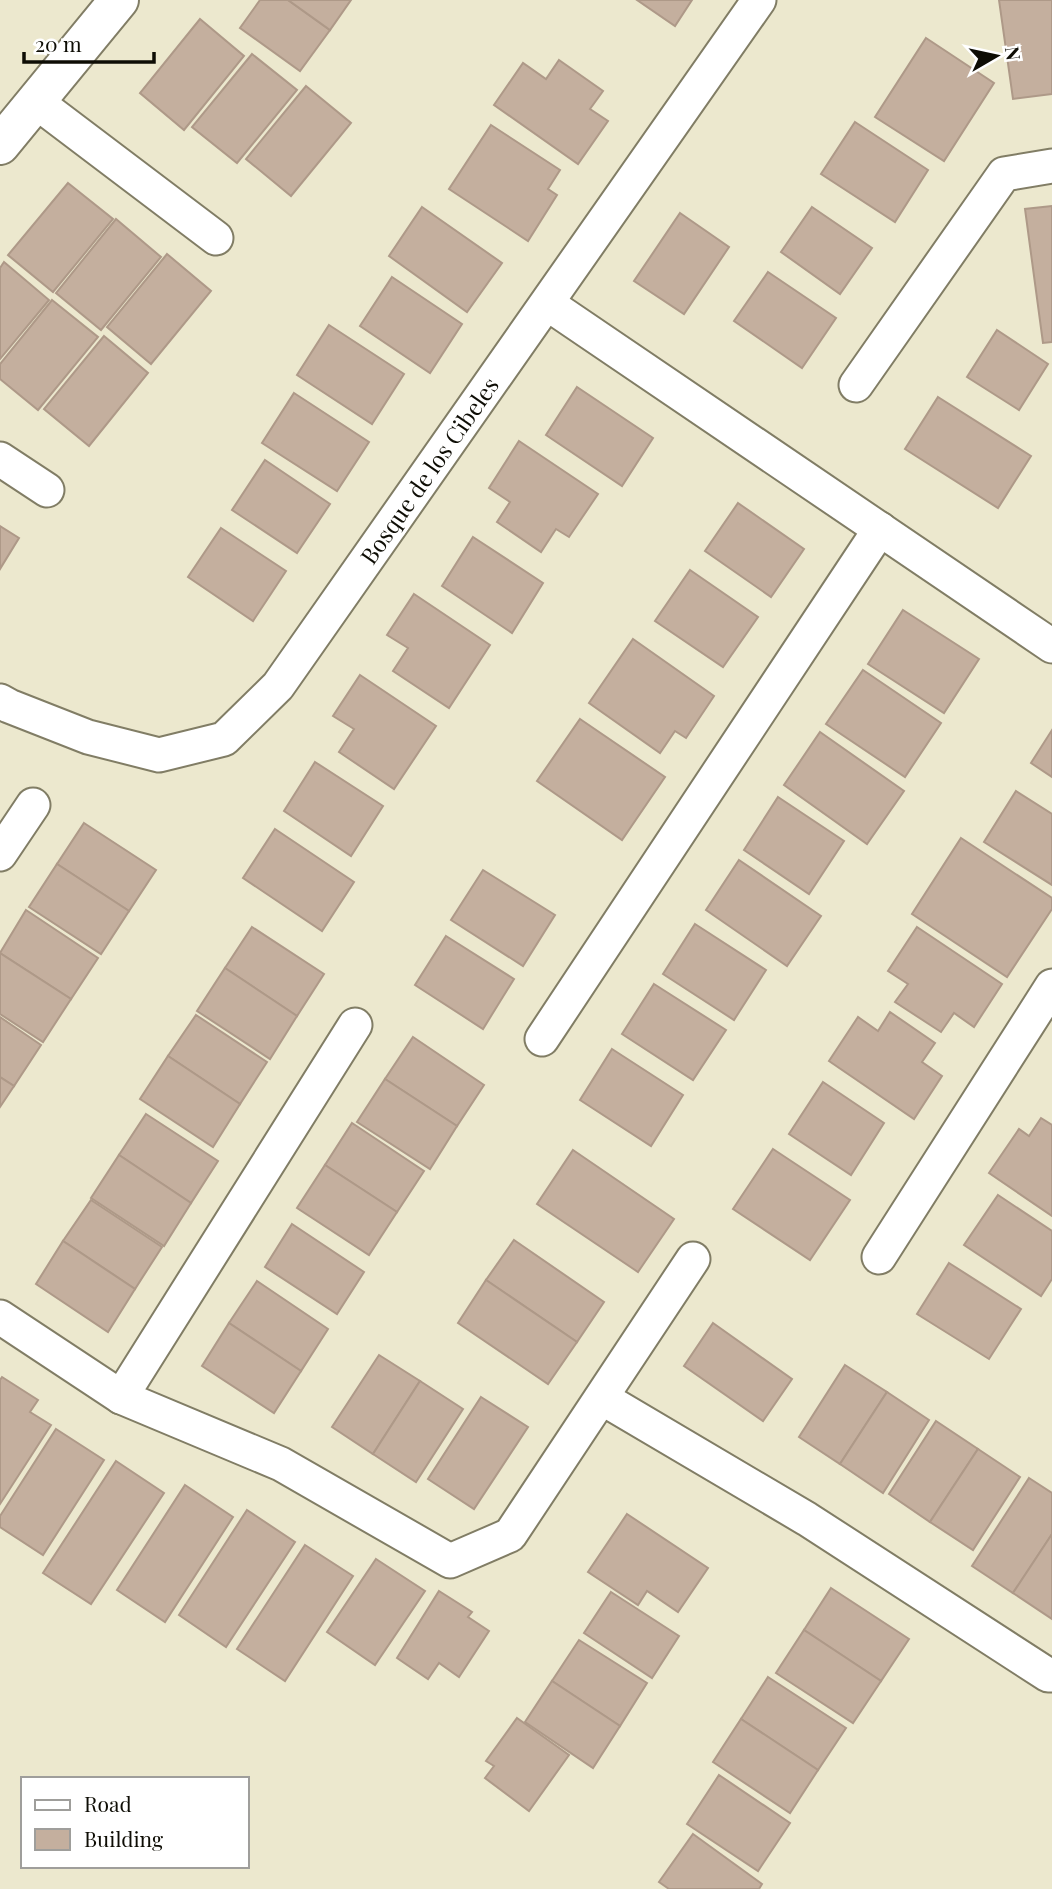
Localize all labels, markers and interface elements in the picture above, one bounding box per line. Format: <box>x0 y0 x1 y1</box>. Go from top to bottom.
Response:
scale bar <box>24 21 154 65</box>
north arrow <box>961 21 1031 91</box>
text: 20 m <box>35 29 82 57</box>
text: N <box>1000 44 1028 62</box>
street label: Bosque de los Cibeles <box>353 371 505 570</box>
legend <box>21 1777 248 1868</box>
text: Road <box>84 1789 132 1817</box>
text: Building <box>84 1824 163 1852</box>

